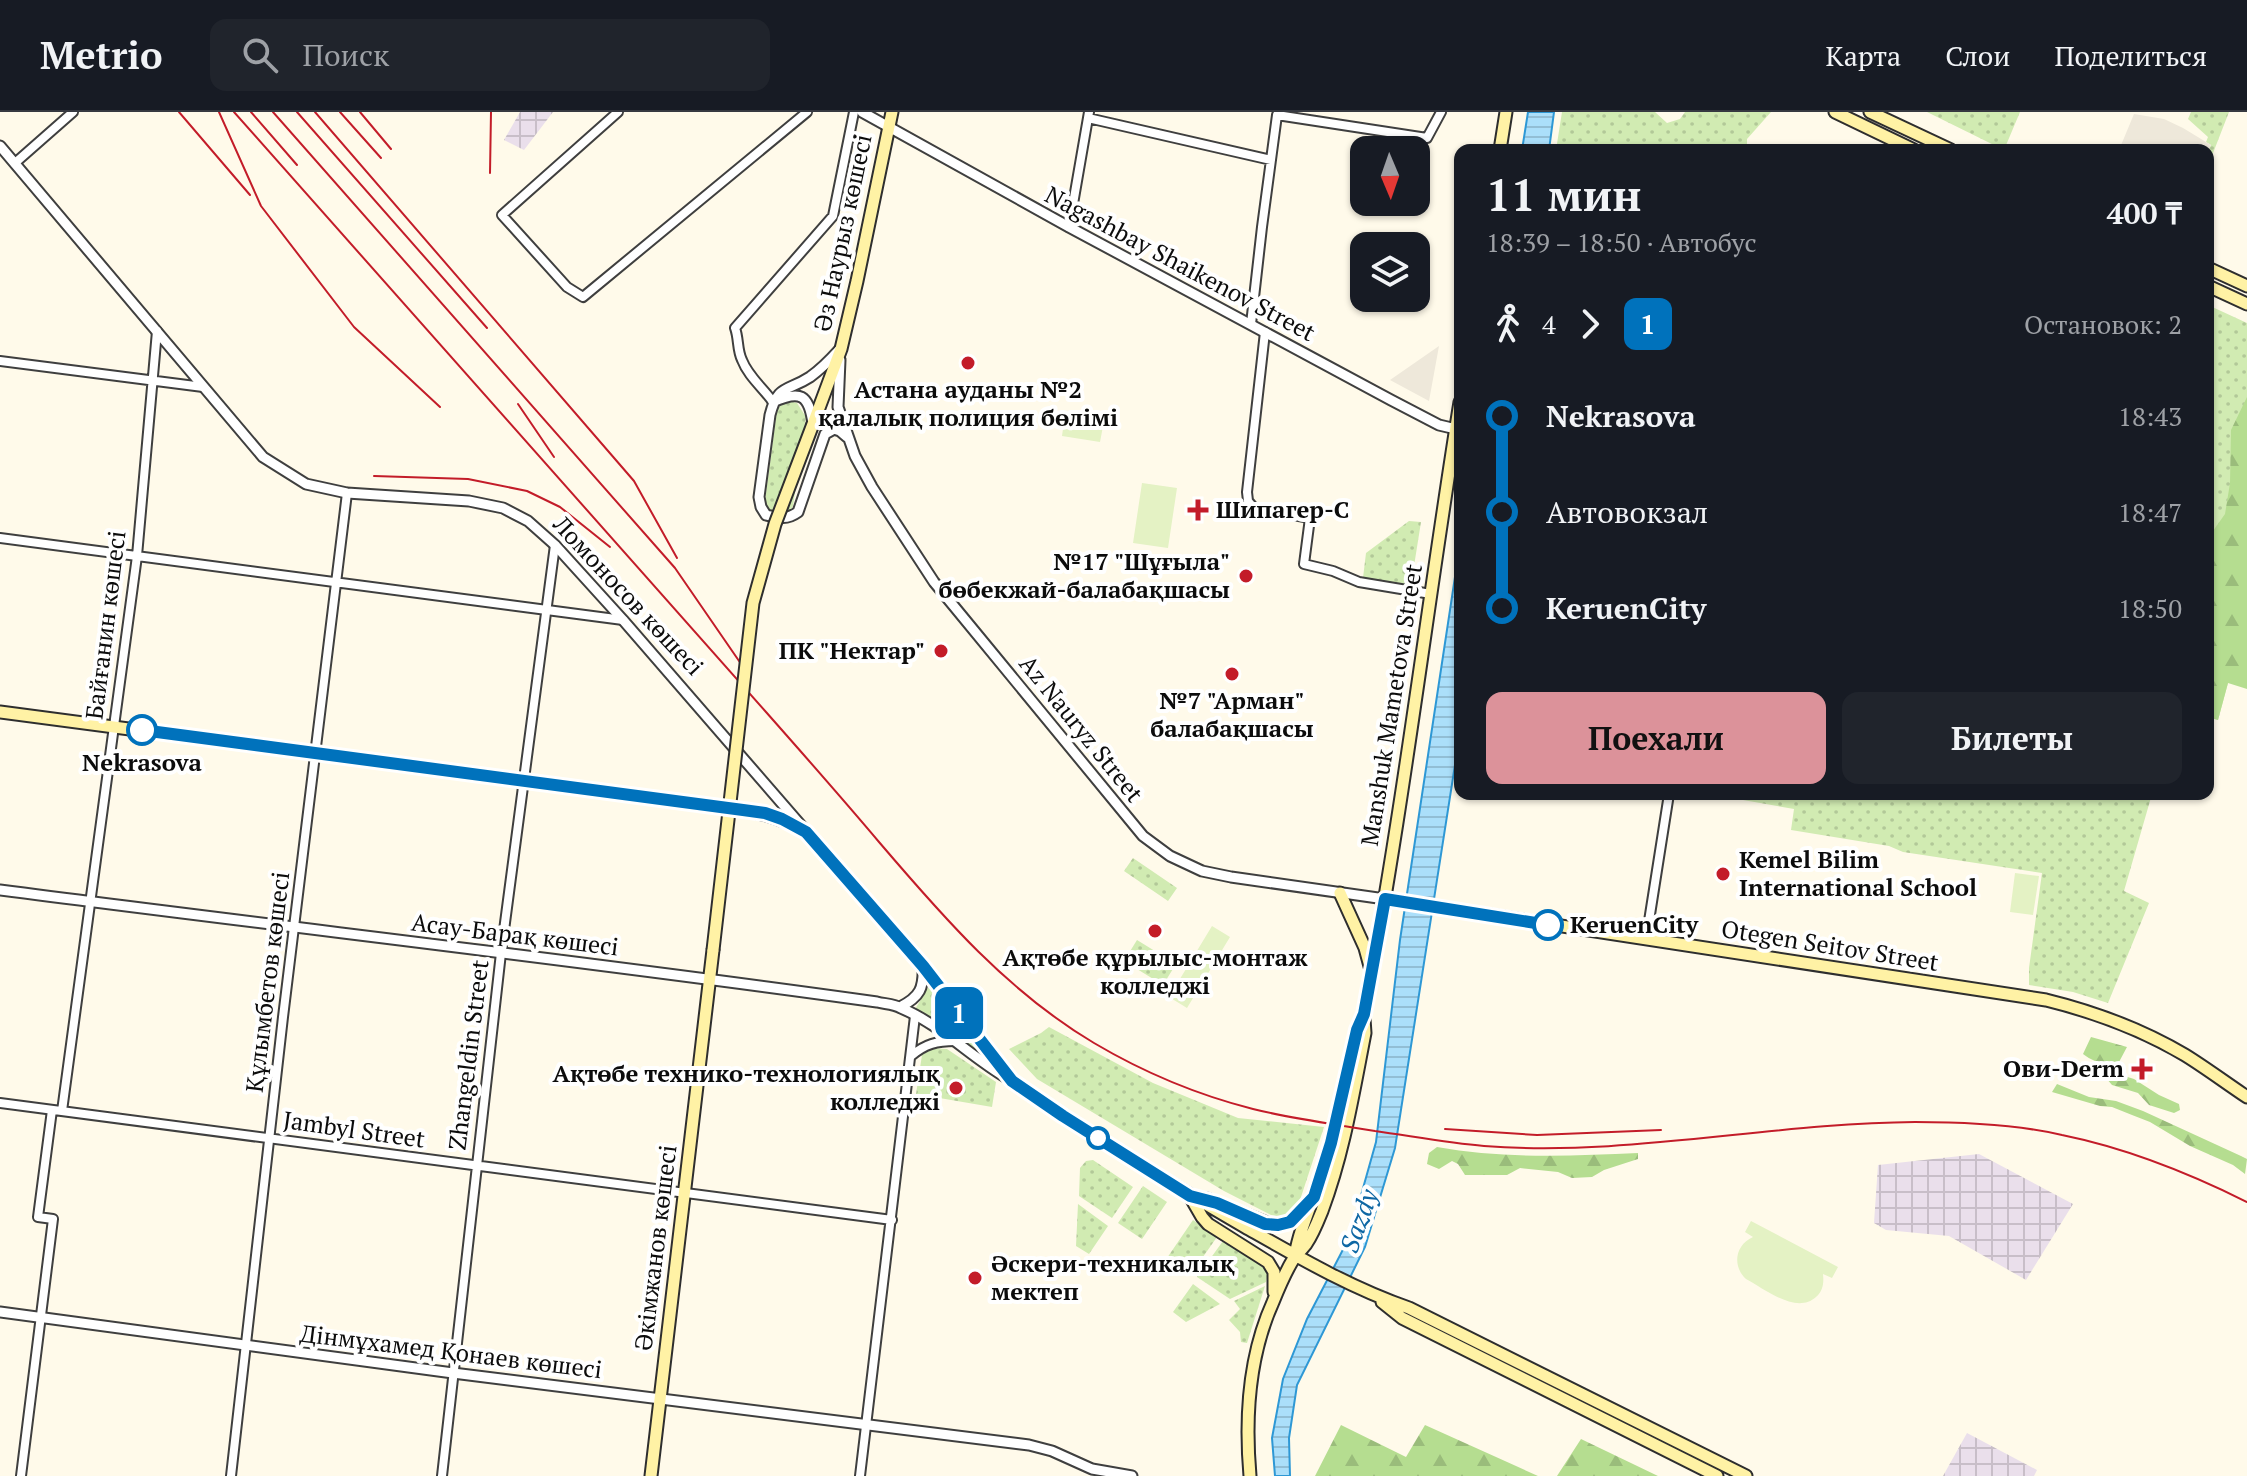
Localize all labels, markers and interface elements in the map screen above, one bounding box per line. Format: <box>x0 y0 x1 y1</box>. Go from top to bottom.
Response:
search box <box>210 19 770 91</box>
text: Metrio <box>40 30 162 80</box>
icon: search <box>238 33 282 77</box>
text: Поиск <box>302 35 389 75</box>
text: Карта <box>1826 37 1901 74</box>
text: Слои <box>1945 37 2010 74</box>
text: Поделиться <box>2054 37 2207 74</box>
street label: Әз Наурыз көшесі <box>805 131 879 334</box>
north arrow <box>1350 136 1430 216</box>
map controls <box>1350 136 1430 312</box>
text: 11 мин <box>1486 165 1641 224</box>
street label: Nagashbay Shaikenov Street <box>1040 178 1321 348</box>
text: 400 ₸ <box>2107 193 2182 233</box>
text: 18:39 – 18:50 · Автобус <box>1486 225 1757 259</box>
button: layers <box>1350 232 1430 312</box>
icon: walk <box>1486 302 1530 346</box>
icon: forward <box>1568 302 1612 346</box>
text: 1 <box>1640 305 1656 342</box>
text: 4 <box>1542 307 1556 341</box>
text: Остановок: 2 <box>2024 307 2182 341</box>
marker: Астана ауданы №2 қалалық полиция бөлімі <box>959 354 977 372</box>
place label: Астана ауданы №2 қалалық полиция бөлімі <box>818 373 1118 433</box>
text: Nekrasova <box>1546 396 1696 436</box>
text: 18:43 <box>2118 399 2182 433</box>
text: Автовокзал <box>1546 492 1708 532</box>
place label: Шипагер-С <box>1216 493 1350 525</box>
text: 18:47 <box>2118 495 2182 529</box>
marker: Шипагер-С <box>1187 499 1209 521</box>
street label: Ломоносов көшесі <box>546 508 711 682</box>
street label: Байғанин көшесі <box>78 529 132 721</box>
place label: №17 "Шұғыла" бөбекжай-балабақшасы <box>938 545 1230 605</box>
street label: Manshuk Mametova Street <box>1353 561 1429 848</box>
marker: №17 "Шұғыла" бөбекжай-балабақшасы <box>1237 567 1255 585</box>
text: KeruenCity <box>1546 588 1706 628</box>
text: 18:50 <box>2118 591 2182 625</box>
place label: ПК "Нектар" <box>779 634 925 666</box>
marker: ПК "Нектар" <box>932 642 950 660</box>
street label: Az Nauryz Street <box>1013 648 1151 809</box>
marker: №7 "Арман" балабақшасы <box>1223 665 1241 683</box>
place label: №7 "Арман" балабақшасы <box>1150 684 1314 744</box>
button: Поехали <box>1486 692 1826 784</box>
button: Билеты <box>1842 692 2182 784</box>
marker: Nekrasova <box>127 715 157 745</box>
place label: Nekrasova <box>82 746 203 778</box>
place label: Kemel Bilim International School <box>1739 843 1977 903</box>
marker: Kemel Bilim International School <box>1714 865 1732 883</box>
street label: Құлымбетов көшесі <box>238 870 296 1094</box>
street label: Асау-Барақ көшесі <box>410 905 621 963</box>
place label: KeruenCity <box>1570 908 1700 940</box>
marker: KeruenCity <box>1533 910 1563 940</box>
street label: Otegen Seitov Street <box>1719 912 1941 978</box>
marker: Ақтөбе құрылыс-монтаж колледжі <box>1146 922 1164 940</box>
place label: Ақтөбе құрылыс-монтаж колледжі <box>1003 941 1308 1001</box>
street label: Zhangeldin Street <box>440 958 496 1152</box>
line badge: 1 <box>933 987 985 1039</box>
text: 1 <box>951 994 967 1031</box>
place label: Ови-Derm <box>2003 1052 2124 1084</box>
place label: Ақтөбе технико-технологиялық колледжі <box>552 1057 940 1117</box>
marker: Ови-Derm <box>2131 1058 2153 1080</box>
marker: Ақтөбе технико-технологиялық колледжі <box>947 1079 965 1097</box>
street label: Jambyl Street <box>281 1103 427 1155</box>
unlabelled marker <box>1087 1127 1109 1149</box>
street label: Әкімжанов көшесі <box>627 1143 684 1353</box>
water label: Sazdy <box>1331 1183 1385 1257</box>
place label: Әскери-техникалық мектеп <box>991 1247 1235 1307</box>
marker: Әскери-техникалық мектеп <box>966 1269 984 1287</box>
street label: Дінмұхамед Қонаев көшесі <box>298 1317 604 1385</box>

